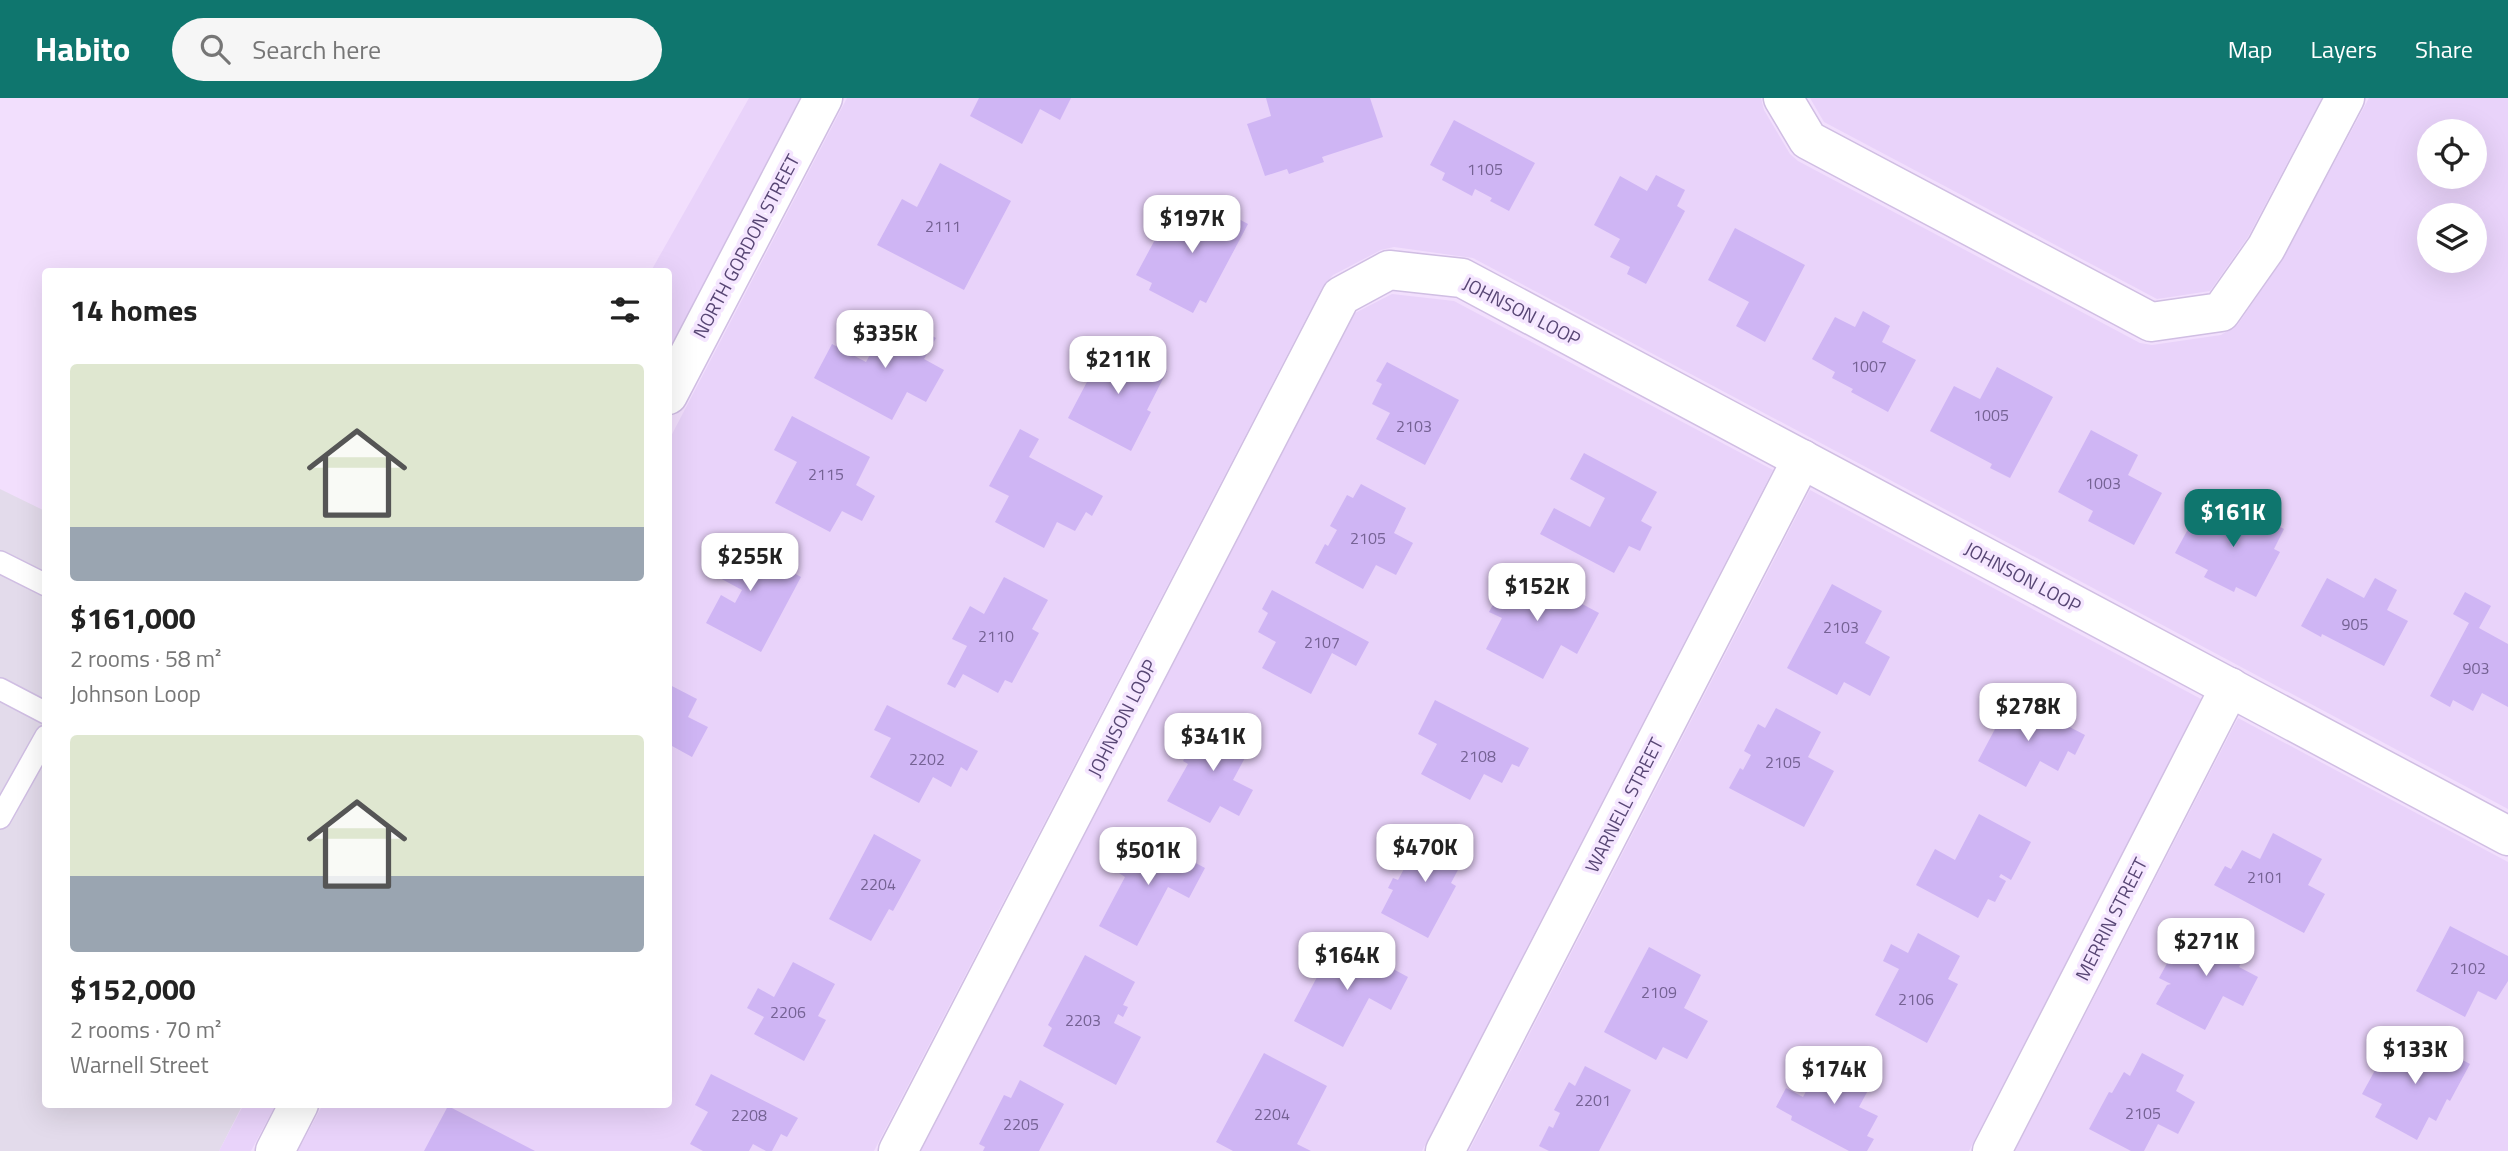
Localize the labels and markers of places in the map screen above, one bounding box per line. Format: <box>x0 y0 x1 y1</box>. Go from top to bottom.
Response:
pin: $197K <box>1143 195 1241 255</box>
pin: $335K <box>836 310 934 370</box>
pin: $211K <box>1069 336 1167 396</box>
pin: $161K <box>2184 490 2282 549</box>
pin: $255K <box>701 533 799 593</box>
pin: $152K <box>1488 564 1586 623</box>
pin: $278K <box>1979 684 2077 743</box>
pin: $341K <box>1164 714 1262 773</box>
pin: $470K <box>1376 824 1474 884</box>
pin: $501K <box>1099 828 1197 887</box>
pin: $271K <box>2157 918 2255 978</box>
pin: $164K <box>1298 932 1396 992</box>
pin: $133K <box>2366 1026 2464 1086</box>
pin: $174K <box>1785 1046 1883 1106</box>

